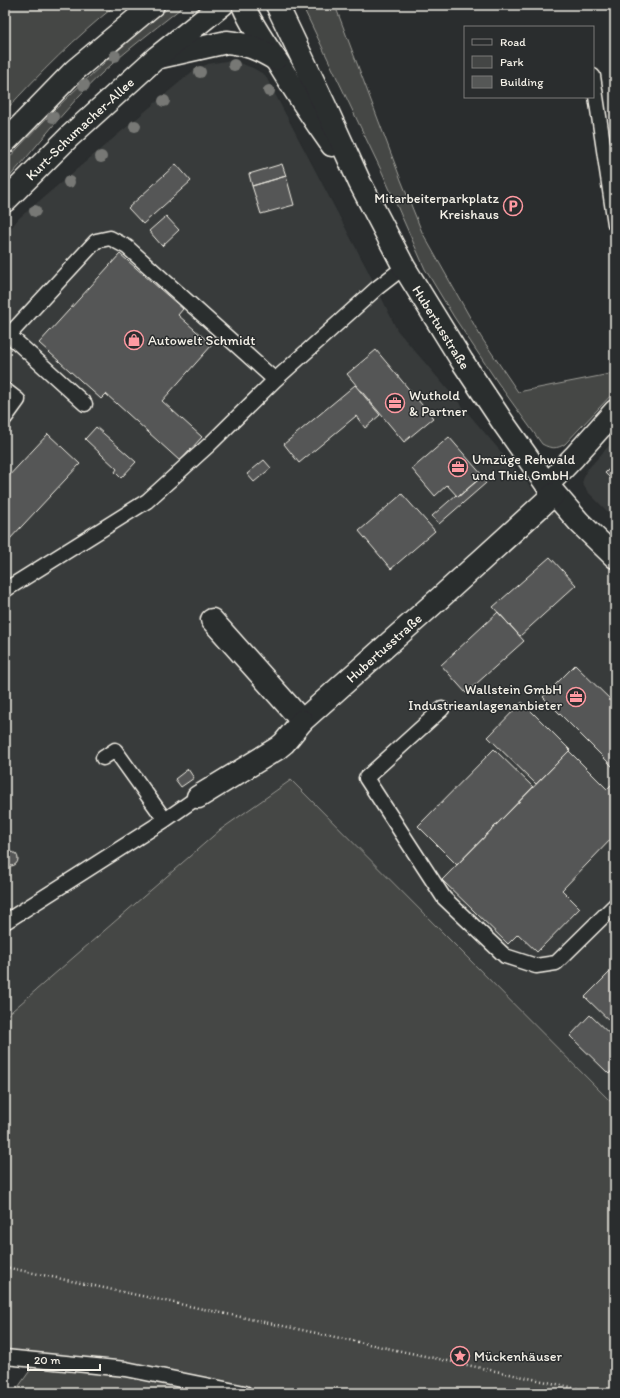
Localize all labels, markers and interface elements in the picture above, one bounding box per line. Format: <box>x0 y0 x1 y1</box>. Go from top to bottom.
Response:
legend <box>464 26 594 98</box>
text: Road <box>500 35 526 49</box>
text: Park <box>500 55 524 69</box>
street label: Kurt-Schumacher-Allee <box>22 73 138 184</box>
text: Building <box>500 75 544 89</box>
place label: Mitarbeiterparkplatz Kreishaus <box>374 190 499 223</box>
parking icon: Mitarbeiterparkplatz Kreishaus <box>502 195 524 217</box>
street label: Hubertusstraße <box>409 282 474 373</box>
shop icon: Autowelt Schmidt <box>123 329 145 351</box>
place label: Autowelt Schmidt <box>148 332 255 349</box>
place label: Wuthold & Partner <box>409 387 467 420</box>
office icon: Wuthold & Partner <box>384 392 406 414</box>
place label: Umzüge Rehwald und Thiel GmbH <box>472 451 576 484</box>
office icon: Umzüge Rehwald und Thiel GmbH <box>447 456 469 478</box>
street label: Hubertusstraße <box>343 610 425 686</box>
place label: Wallstein GmbH Industrieanlagenanbieter <box>408 681 562 714</box>
office icon: Wallstein GmbH Industrieanlagenanbieter <box>565 686 587 708</box>
place icon: Mückenhäuser <box>449 1345 471 1367</box>
scale bar <box>28 1346 100 1372</box>
place label: Mückenhäuser <box>474 1348 563 1365</box>
text: 20 m <box>34 1353 61 1367</box>

